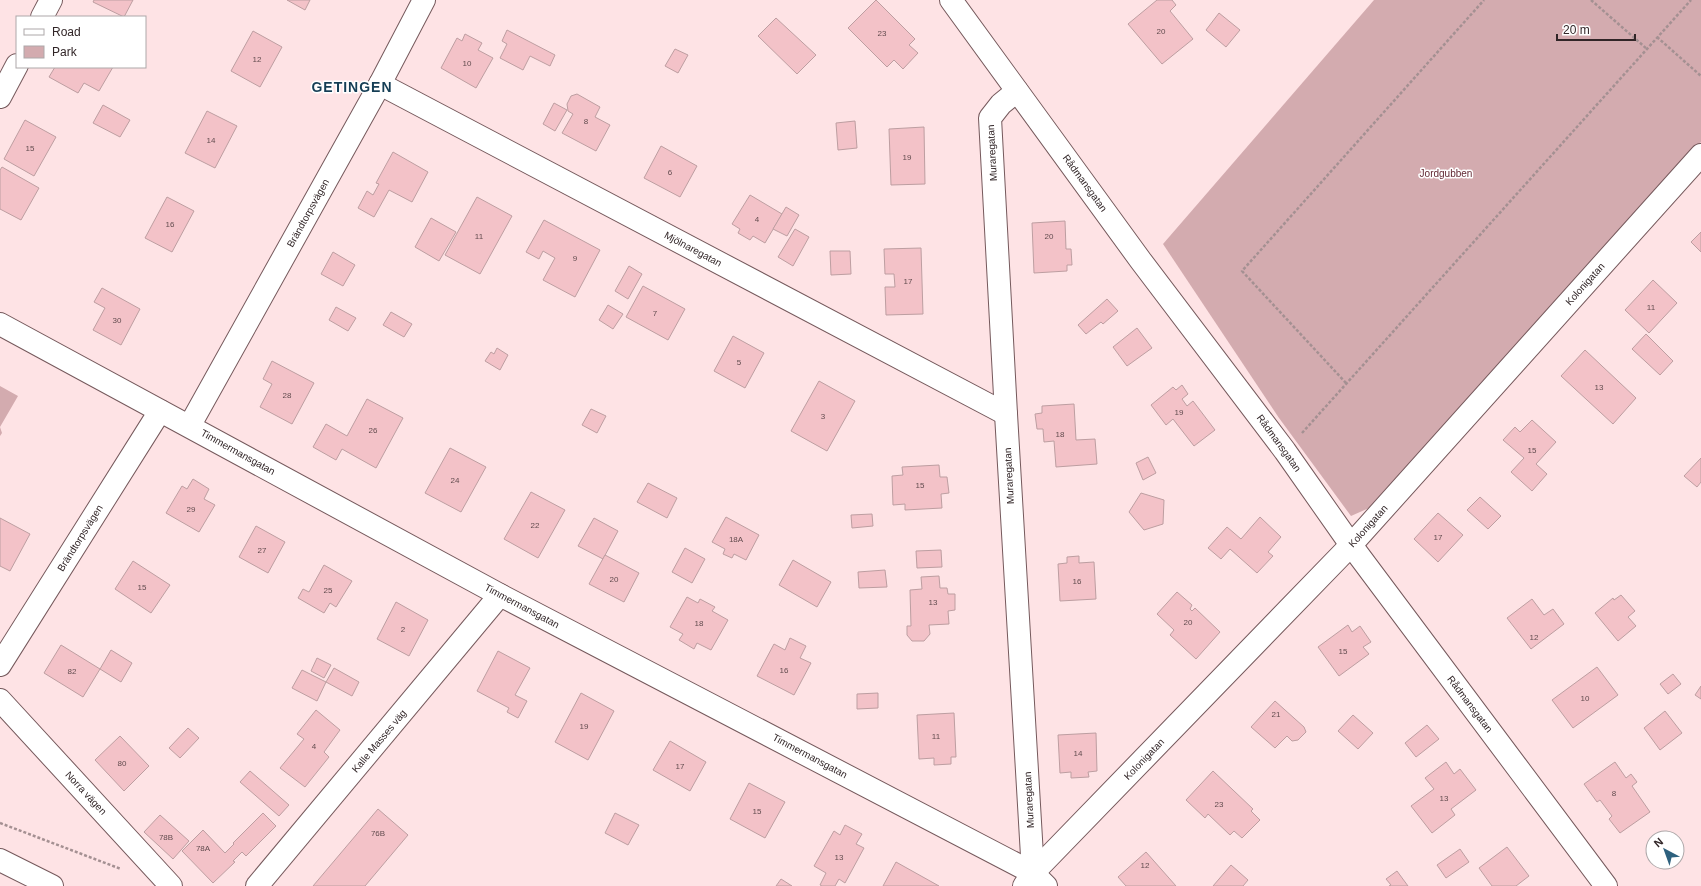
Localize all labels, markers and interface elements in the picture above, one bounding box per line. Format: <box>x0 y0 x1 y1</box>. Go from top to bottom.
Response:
legend <box>16 16 146 68</box>
scale bar <box>1557 16 1635 42</box>
text: 20 m <box>1563 23 1590 37</box>
text: Road <box>52 25 81 39</box>
house number: 20 <box>1157 27 1166 36</box>
house number: 23 <box>878 29 887 38</box>
text: Park <box>52 45 78 59</box>
house number: 12 <box>253 55 262 64</box>
house number: 10 <box>463 59 472 68</box>
district label: GETINGEN <box>311 79 393 95</box>
house number: 8 <box>584 117 589 126</box>
street label: Muraregatan <box>985 124 999 182</box>
house number: 14 <box>207 136 216 145</box>
house number: 15 <box>26 144 35 153</box>
street label: Rådmansgatan <box>1061 152 1109 214</box>
house number: 19 <box>903 153 912 162</box>
house number: 6 <box>668 168 673 177</box>
park label: Jordgubben <box>1420 168 1472 179</box>
street label: Brändtorpsvägen <box>285 177 331 249</box>
house number: 4 <box>755 215 760 224</box>
house number: 16 <box>166 220 175 229</box>
street label: Mjölnaregatan <box>662 229 724 269</box>
house number: 11 <box>475 232 484 241</box>
house number: 20 <box>1045 232 1054 241</box>
house number: 9 <box>573 254 578 263</box>
street label: Kolonigatan <box>1563 261 1607 307</box>
house number: 17 <box>904 277 913 286</box>
house number: 11 <box>1647 303 1656 312</box>
house number: 7 <box>653 309 658 318</box>
house number: 30 <box>113 316 122 325</box>
house number: 5 <box>737 358 742 367</box>
house number: 13 <box>1595 383 1604 392</box>
house number: 28 <box>283 391 292 400</box>
house number: 19 <box>1175 408 1184 417</box>
house number: 3 <box>821 412 826 421</box>
street label: Rådmansgatan <box>1255 412 1303 474</box>
house number: 26 <box>369 426 378 435</box>
street label: Timmermansgatan <box>199 427 277 477</box>
house number: 18 <box>1056 430 1065 439</box>
house number: 15 <box>1528 446 1537 455</box>
street label: Muraregatan <box>1002 447 1016 505</box>
house number: 24 <box>451 476 460 485</box>
house number: 15 <box>916 481 925 490</box>
street label: Brändtorpsvägen <box>55 503 105 573</box>
street label: Kolonigatan <box>1346 503 1390 549</box>
house number: 29 <box>187 505 196 514</box>
house number: 22 <box>531 521 540 530</box>
house number: 17 <box>1434 533 1443 542</box>
house number: 18A <box>729 535 744 544</box>
house number: 27 <box>258 546 267 555</box>
house number: 20 <box>610 575 619 584</box>
house number: 16 <box>1073 577 1082 586</box>
street label: Timmermansgatan <box>483 582 561 630</box>
house number: 15 <box>138 583 147 592</box>
house number: 25 <box>324 586 333 595</box>
house number: 13 <box>929 598 938 607</box>
house number: 20 <box>1184 618 1193 627</box>
house number: 18 <box>695 619 704 628</box>
house number: 2 <box>401 625 406 634</box>
house number: 12 <box>1530 633 1539 642</box>
house number: 15 <box>1339 647 1348 656</box>
house number: 16 <box>780 666 789 675</box>
house number: 82 <box>68 667 77 676</box>
street label: Rådmansgatan <box>1445 674 1495 734</box>
house number: 10 <box>1581 694 1590 703</box>
street label: Kalle Masses väg <box>350 707 408 775</box>
house number: 21 <box>1272 710 1281 719</box>
house number: 19 <box>580 722 589 731</box>
street label: Timmermansgatan <box>771 732 849 780</box>
house number: 11 <box>932 732 941 741</box>
street label: Kolonigatan <box>1122 736 1166 782</box>
house number: 4 <box>312 742 317 751</box>
house number: 14 <box>1074 749 1083 758</box>
house number: 80 <box>118 759 127 768</box>
house number: 17 <box>676 762 685 771</box>
street label: Norra vägen <box>63 769 109 817</box>
street label: Muraregatan <box>1022 771 1036 829</box>
house number: 8 <box>1612 789 1617 798</box>
house number: 13 <box>1440 794 1449 803</box>
house number: 23 <box>1215 800 1224 809</box>
house number: 15 <box>753 807 762 816</box>
house number: 76B <box>371 829 385 838</box>
north arrow <box>1645 830 1685 870</box>
house number: 78B <box>159 833 173 842</box>
text: N <box>1652 835 1665 850</box>
house number: 78A <box>196 844 211 853</box>
house number: 13 <box>835 853 844 862</box>
house number: 12 <box>1141 861 1150 870</box>

